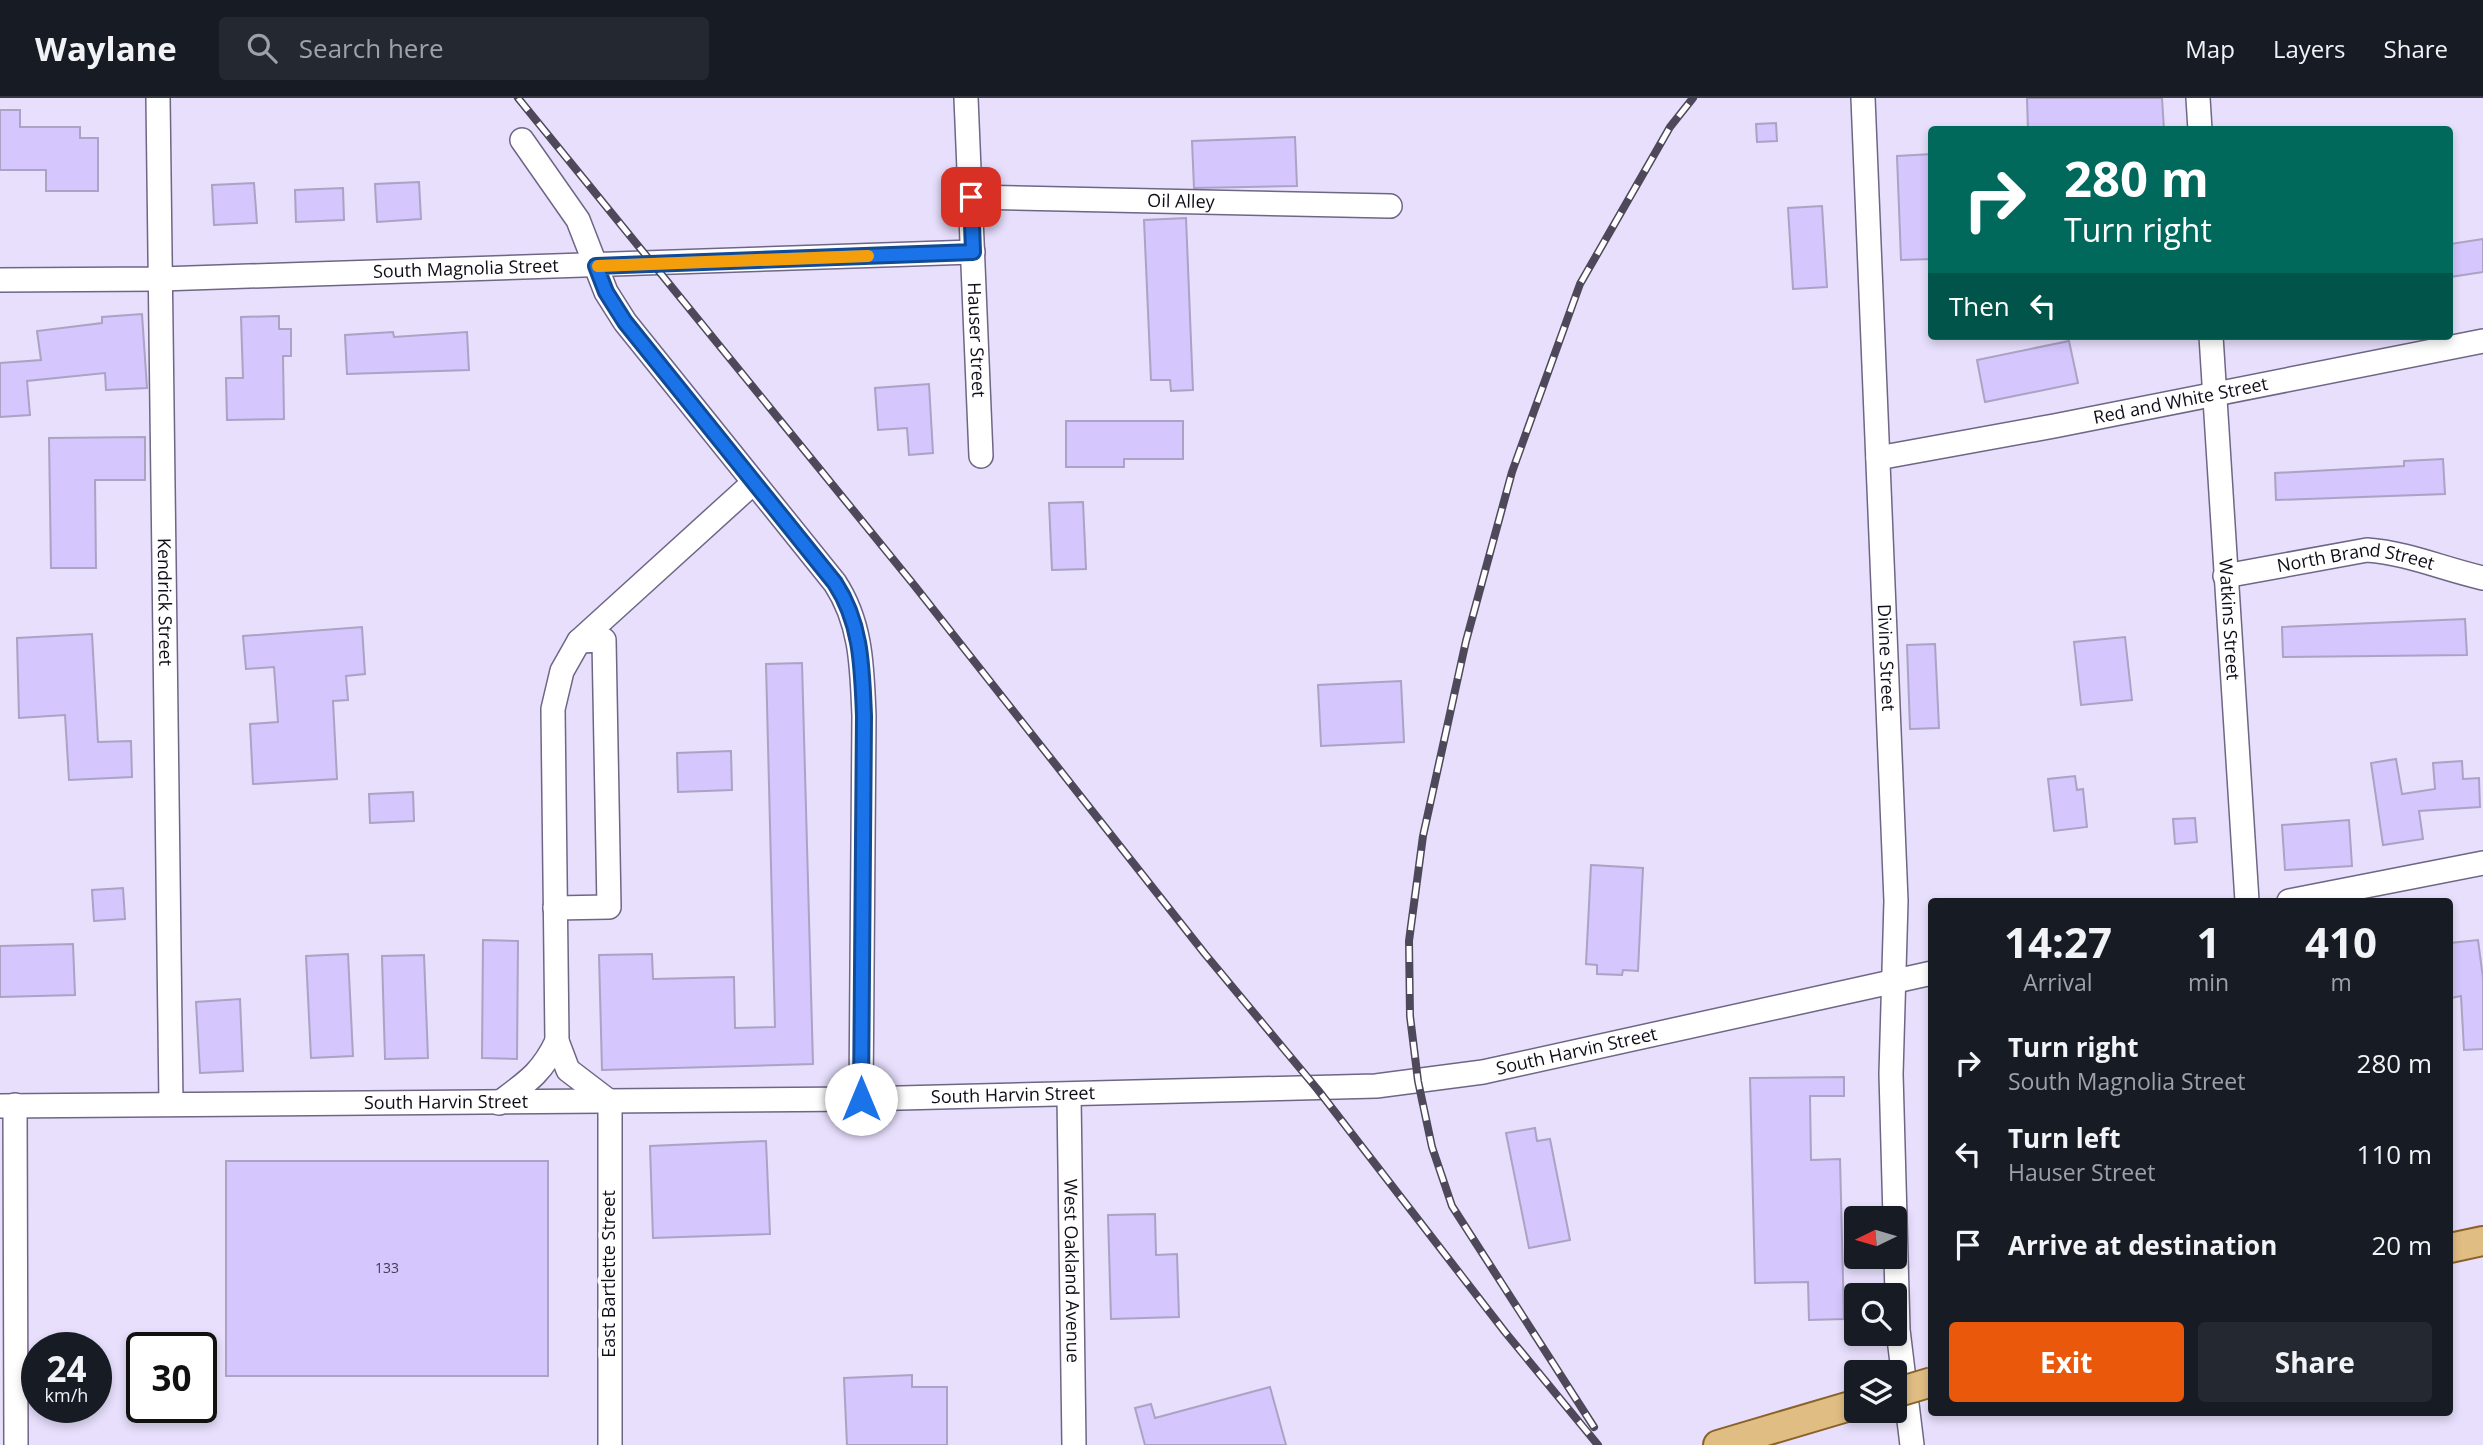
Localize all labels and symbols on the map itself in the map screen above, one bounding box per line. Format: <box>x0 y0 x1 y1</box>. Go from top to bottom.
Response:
pin <box>941 167 1001 227</box>
street label: Oil Alley <box>1147 188 1216 213</box>
street label: South Magnolia Street <box>373 253 559 283</box>
street label: Hauser Street <box>963 282 992 398</box>
street label: Red and White Street <box>2091 371 2270 429</box>
street label: North Brand Street <box>2275 537 2438 577</box>
street label: Kendrick Street <box>153 538 178 666</box>
street label: Watkins Street <box>2214 558 2246 681</box>
street label: Divine Street <box>1873 603 1901 712</box>
street label: South Harvin Street <box>1494 1021 1659 1080</box>
position arrow <box>824 1062 898 1136</box>
street label: South Harvin Street <box>931 1080 1095 1108</box>
street label: South Harvin Street <box>364 1089 528 1114</box>
street label: West Oakland Avenue <box>1059 1179 1086 1363</box>
street label: East Bartlette Street <box>596 1190 620 1358</box>
north arrow <box>1844 1206 1908 1269</box>
house number: 133 <box>375 1258 399 1277</box>
speed limit sign: 30 <box>126 1332 217 1423</box>

